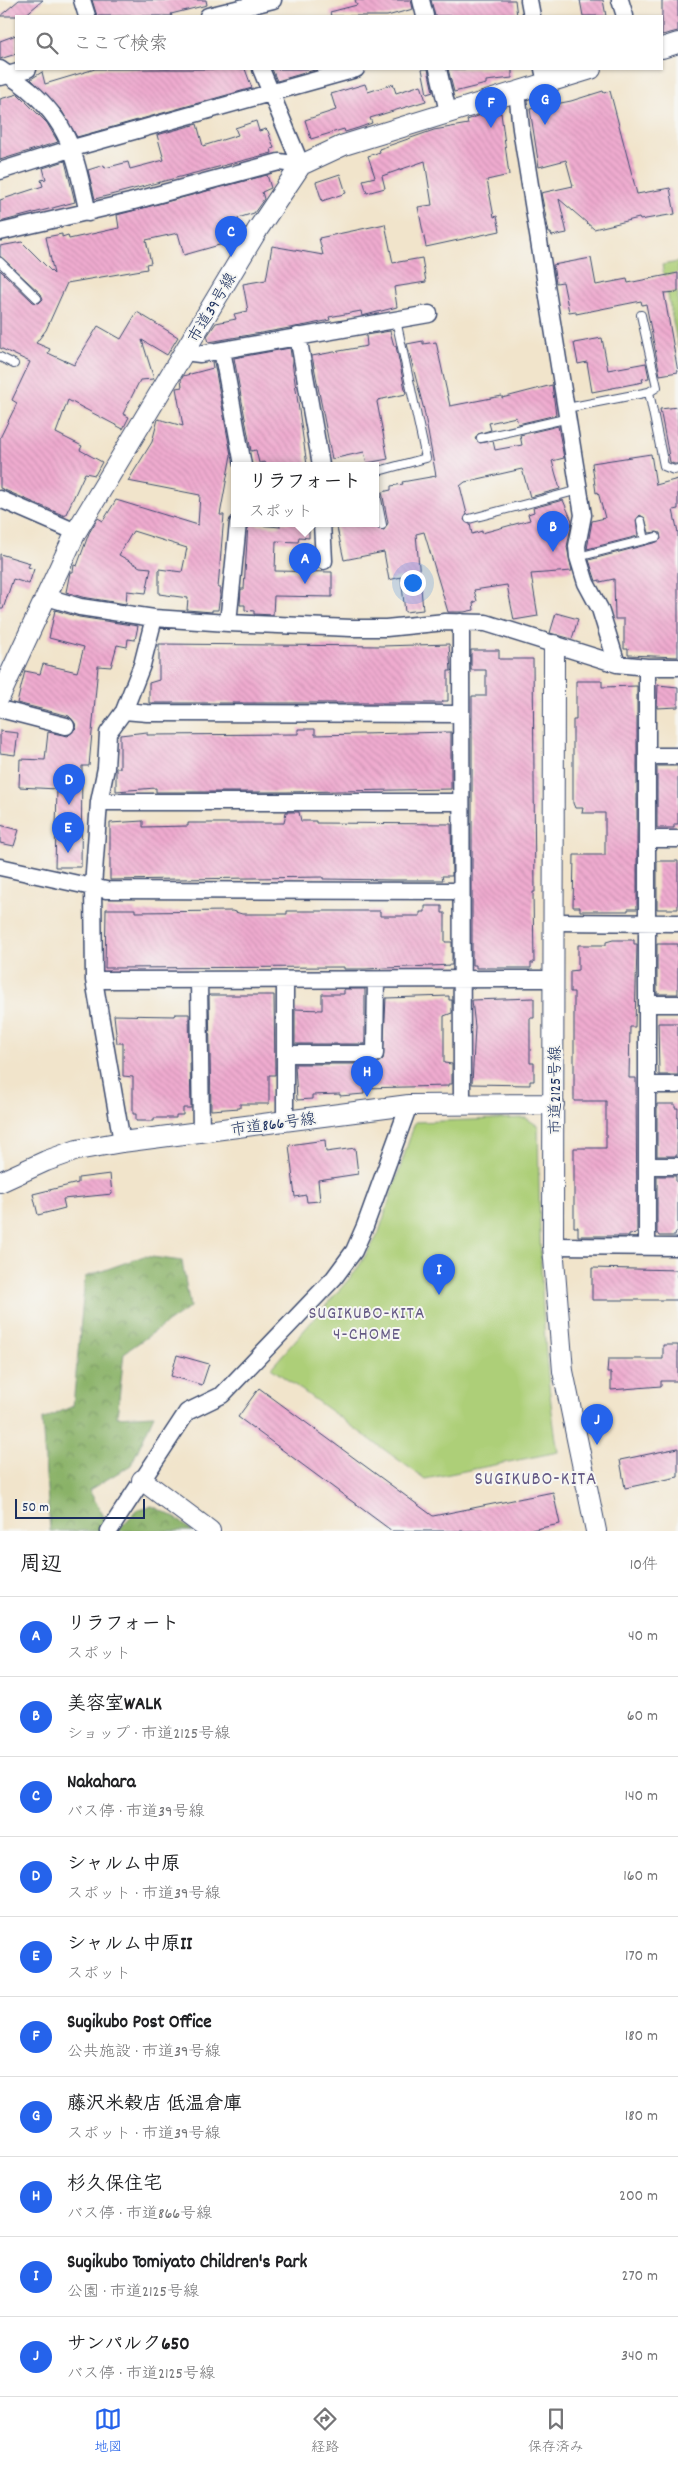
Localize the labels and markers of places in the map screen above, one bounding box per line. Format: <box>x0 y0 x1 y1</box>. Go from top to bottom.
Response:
pin: G <box>529 84 561 125</box>
pin: F <box>475 87 507 128</box>
pin: C <box>215 216 247 257</box>
pin: B <box>537 511 569 552</box>
pin: A <box>289 543 321 584</box>
pin: D <box>53 764 85 805</box>
pin: E <box>52 812 84 853</box>
pin: H <box>351 1056 383 1097</box>
pin: I <box>423 1254 455 1295</box>
pin: J <box>581 1404 613 1445</box>

